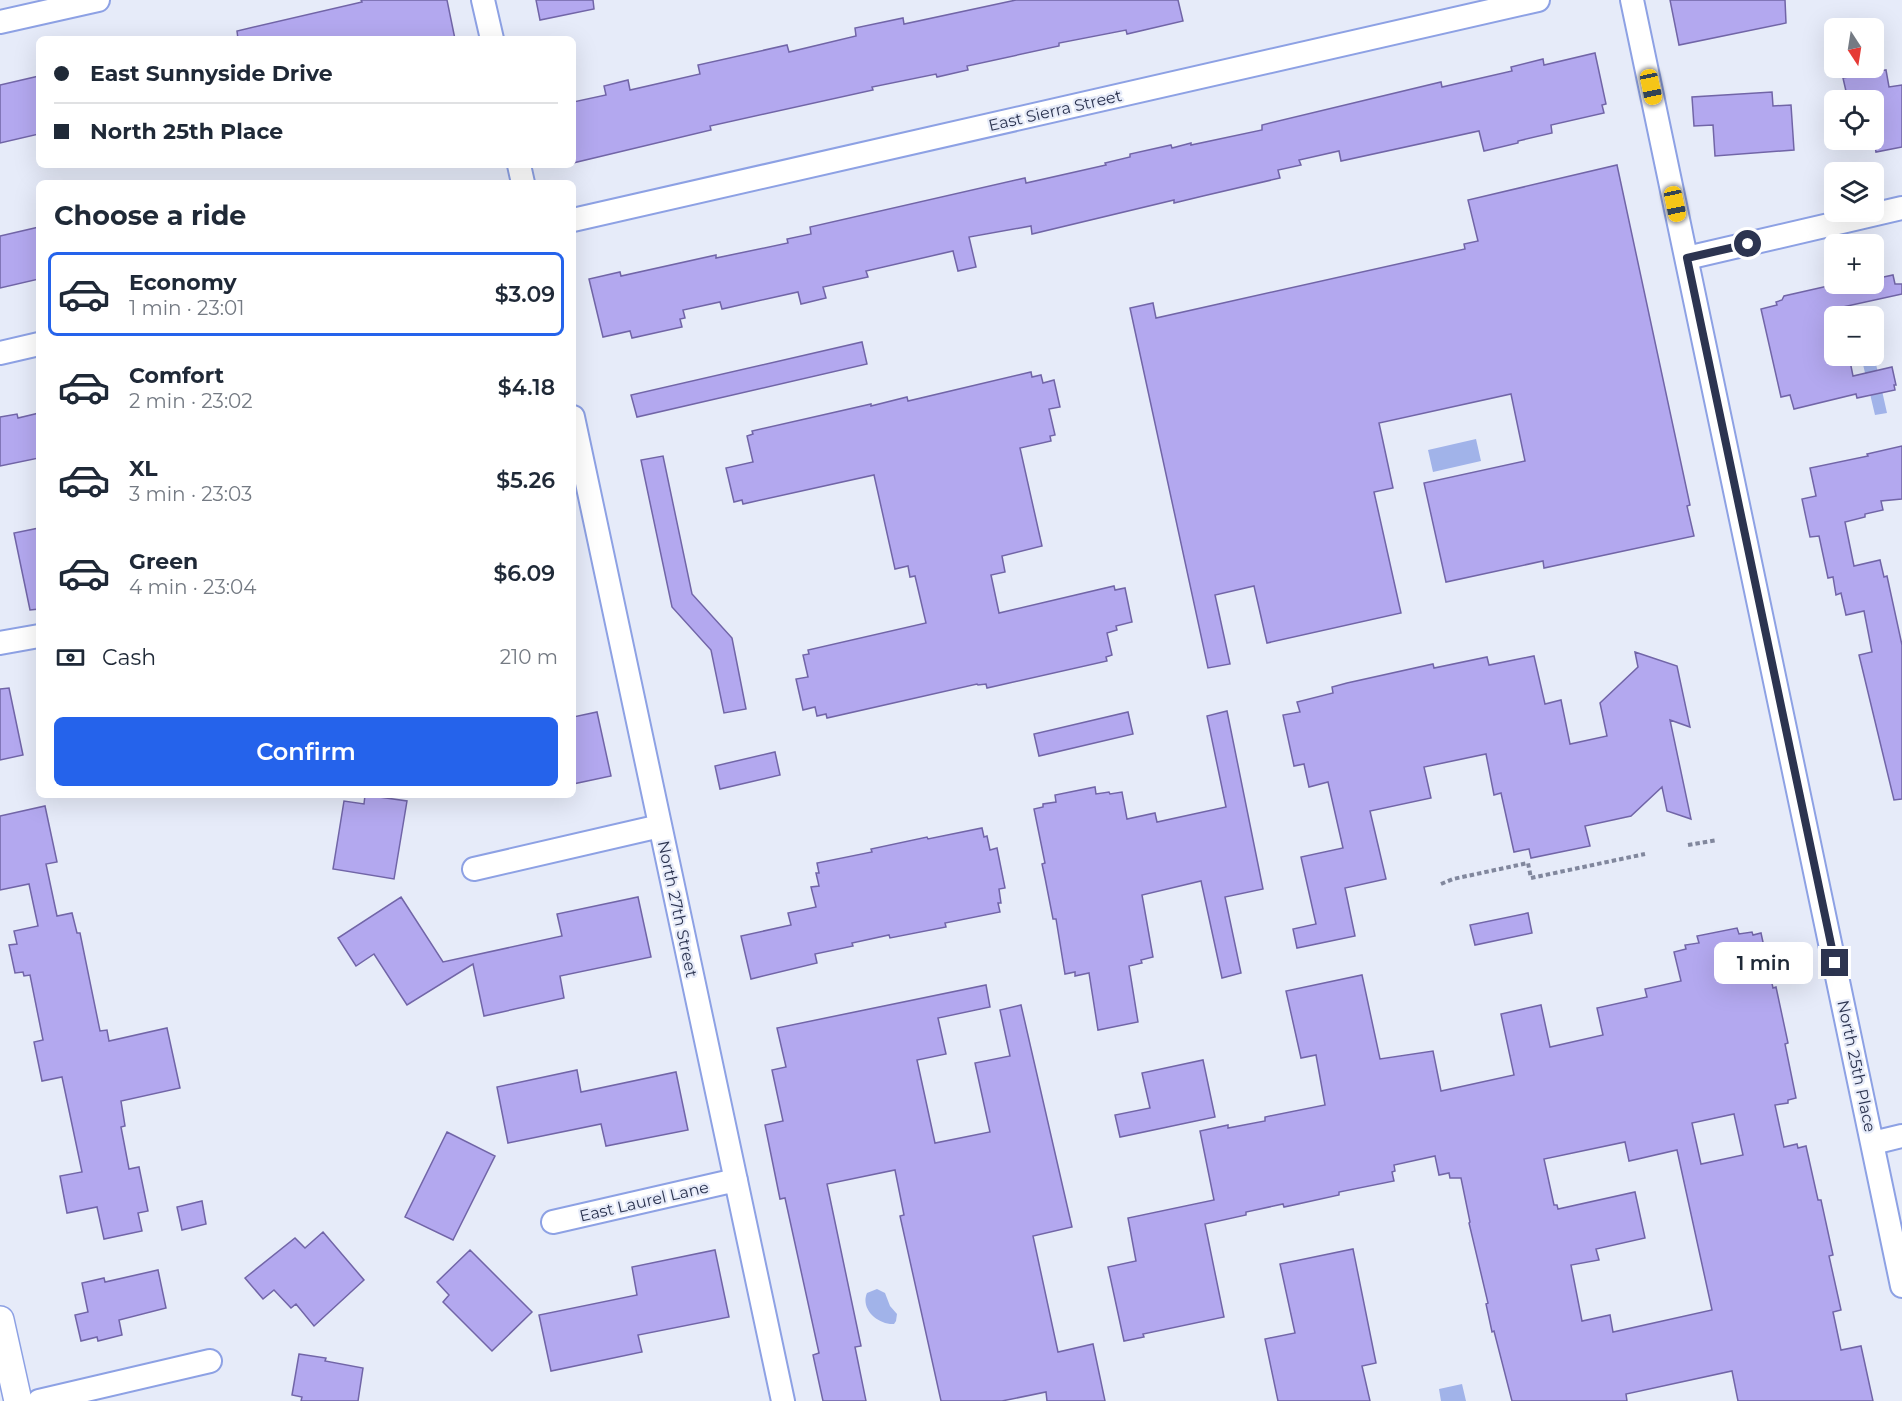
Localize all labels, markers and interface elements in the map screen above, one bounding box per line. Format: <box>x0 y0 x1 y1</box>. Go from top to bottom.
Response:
north arrow <box>1824 18 1884 78</box>
map controls <box>1824 18 1884 366</box>
text: East Sunnyside Drive <box>90 60 333 87</box>
car <box>1638 68 1664 106</box>
street label: East Sierra Street <box>987 86 1124 135</box>
button: locate <box>1824 90 1884 150</box>
text: North 25th Place <box>90 118 283 145</box>
button: layers <box>1824 162 1884 222</box>
car <box>1662 185 1688 223</box>
text: Choose a ride <box>54 199 246 232</box>
route start <box>1734 230 1761 257</box>
button: + <box>1824 234 1884 294</box>
icon: car <box>57 267 111 321</box>
text: Economy <box>129 269 237 296</box>
text: $3.09 <box>495 281 555 308</box>
text: 1 min · 23:01 <box>129 296 244 320</box>
button: − <box>1824 306 1884 366</box>
icon: car <box>57 360 111 414</box>
text: Comfort <box>129 362 224 389</box>
text: $4.18 <box>498 374 555 401</box>
text: 2 min · 23:02 <box>129 389 253 413</box>
icon: car <box>57 453 111 507</box>
text: XL <box>129 455 158 482</box>
text: $5.26 <box>496 467 555 494</box>
text: 3 min · 23:03 <box>129 482 252 506</box>
icon: car <box>57 546 111 600</box>
text: Green <box>129 548 198 575</box>
text: $6.09 <box>493 560 555 587</box>
text: 4 min · 23:04 <box>129 575 256 599</box>
icon: cash <box>54 641 87 674</box>
text: Cash <box>102 644 156 671</box>
text: 210 m <box>500 645 558 669</box>
button: Confirm <box>54 717 558 786</box>
street label: North 27th Street <box>654 839 701 980</box>
callout: 1 min <box>1715 942 1814 984</box>
route end <box>1821 949 1848 976</box>
text: 1 min <box>1737 951 1790 975</box>
street label: North 25th Place <box>1833 998 1880 1134</box>
street label: East Laurel Lane <box>578 1177 710 1226</box>

